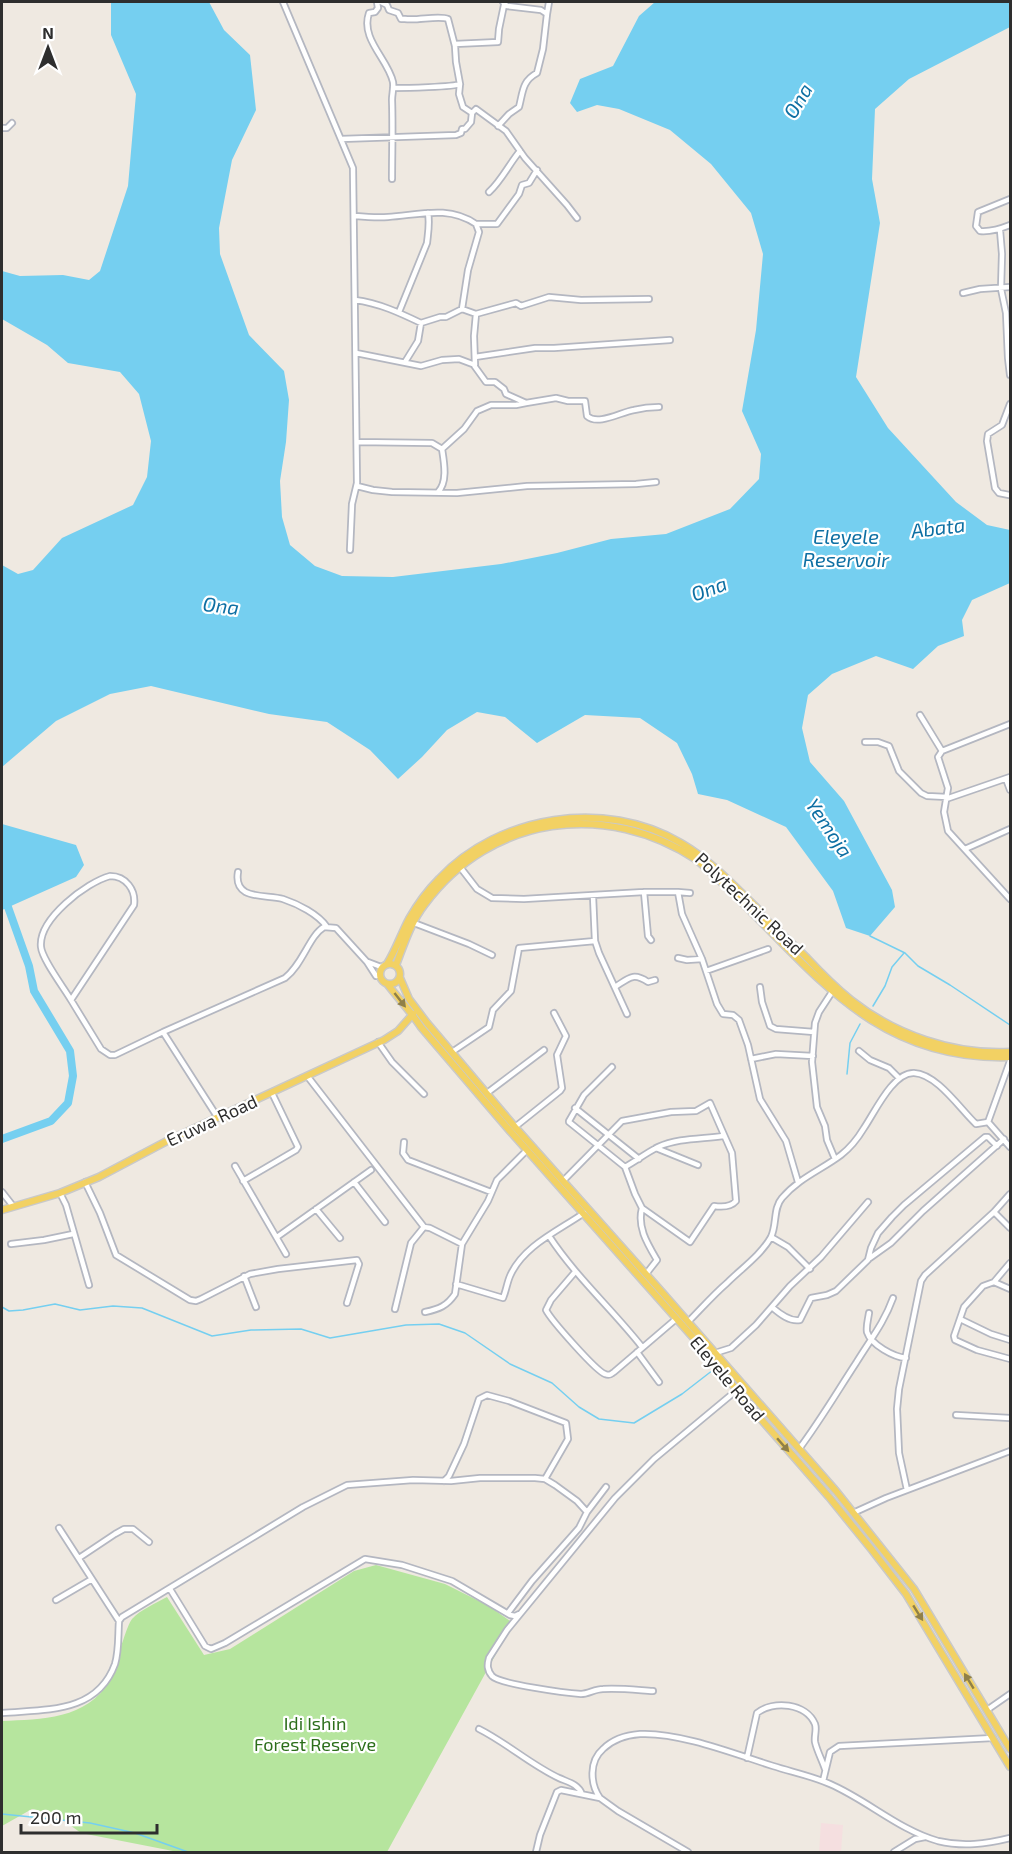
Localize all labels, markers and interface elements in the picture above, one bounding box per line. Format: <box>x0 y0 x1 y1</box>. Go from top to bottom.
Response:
north arrow <box>18 18 78 78</box>
text: N <box>42 23 54 42</box>
water label: Ona <box>777 79 817 122</box>
water label: Abata <box>908 512 966 542</box>
water label: Eleyele Reservoir <box>803 524 890 571</box>
water label: Ona <box>687 571 730 606</box>
water label: Ona <box>202 591 241 619</box>
water label: Yemoja <box>801 793 858 861</box>
street label: Polytechnic Road <box>691 847 808 959</box>
one-way arrow <box>394 992 406 1008</box>
street label: Eruwa Road <box>163 1089 260 1151</box>
street label: Eleyele Road <box>686 1331 770 1425</box>
one-way arrow <box>776 1437 789 1452</box>
one-way arrow <box>912 1605 923 1621</box>
one-way arrow <box>964 1672 974 1689</box>
park label: Idi Ishin Forest Reserve <box>254 1712 376 1755</box>
scale bar <box>21 1797 158 1835</box>
text: 200 m <box>30 1806 82 1828</box>

